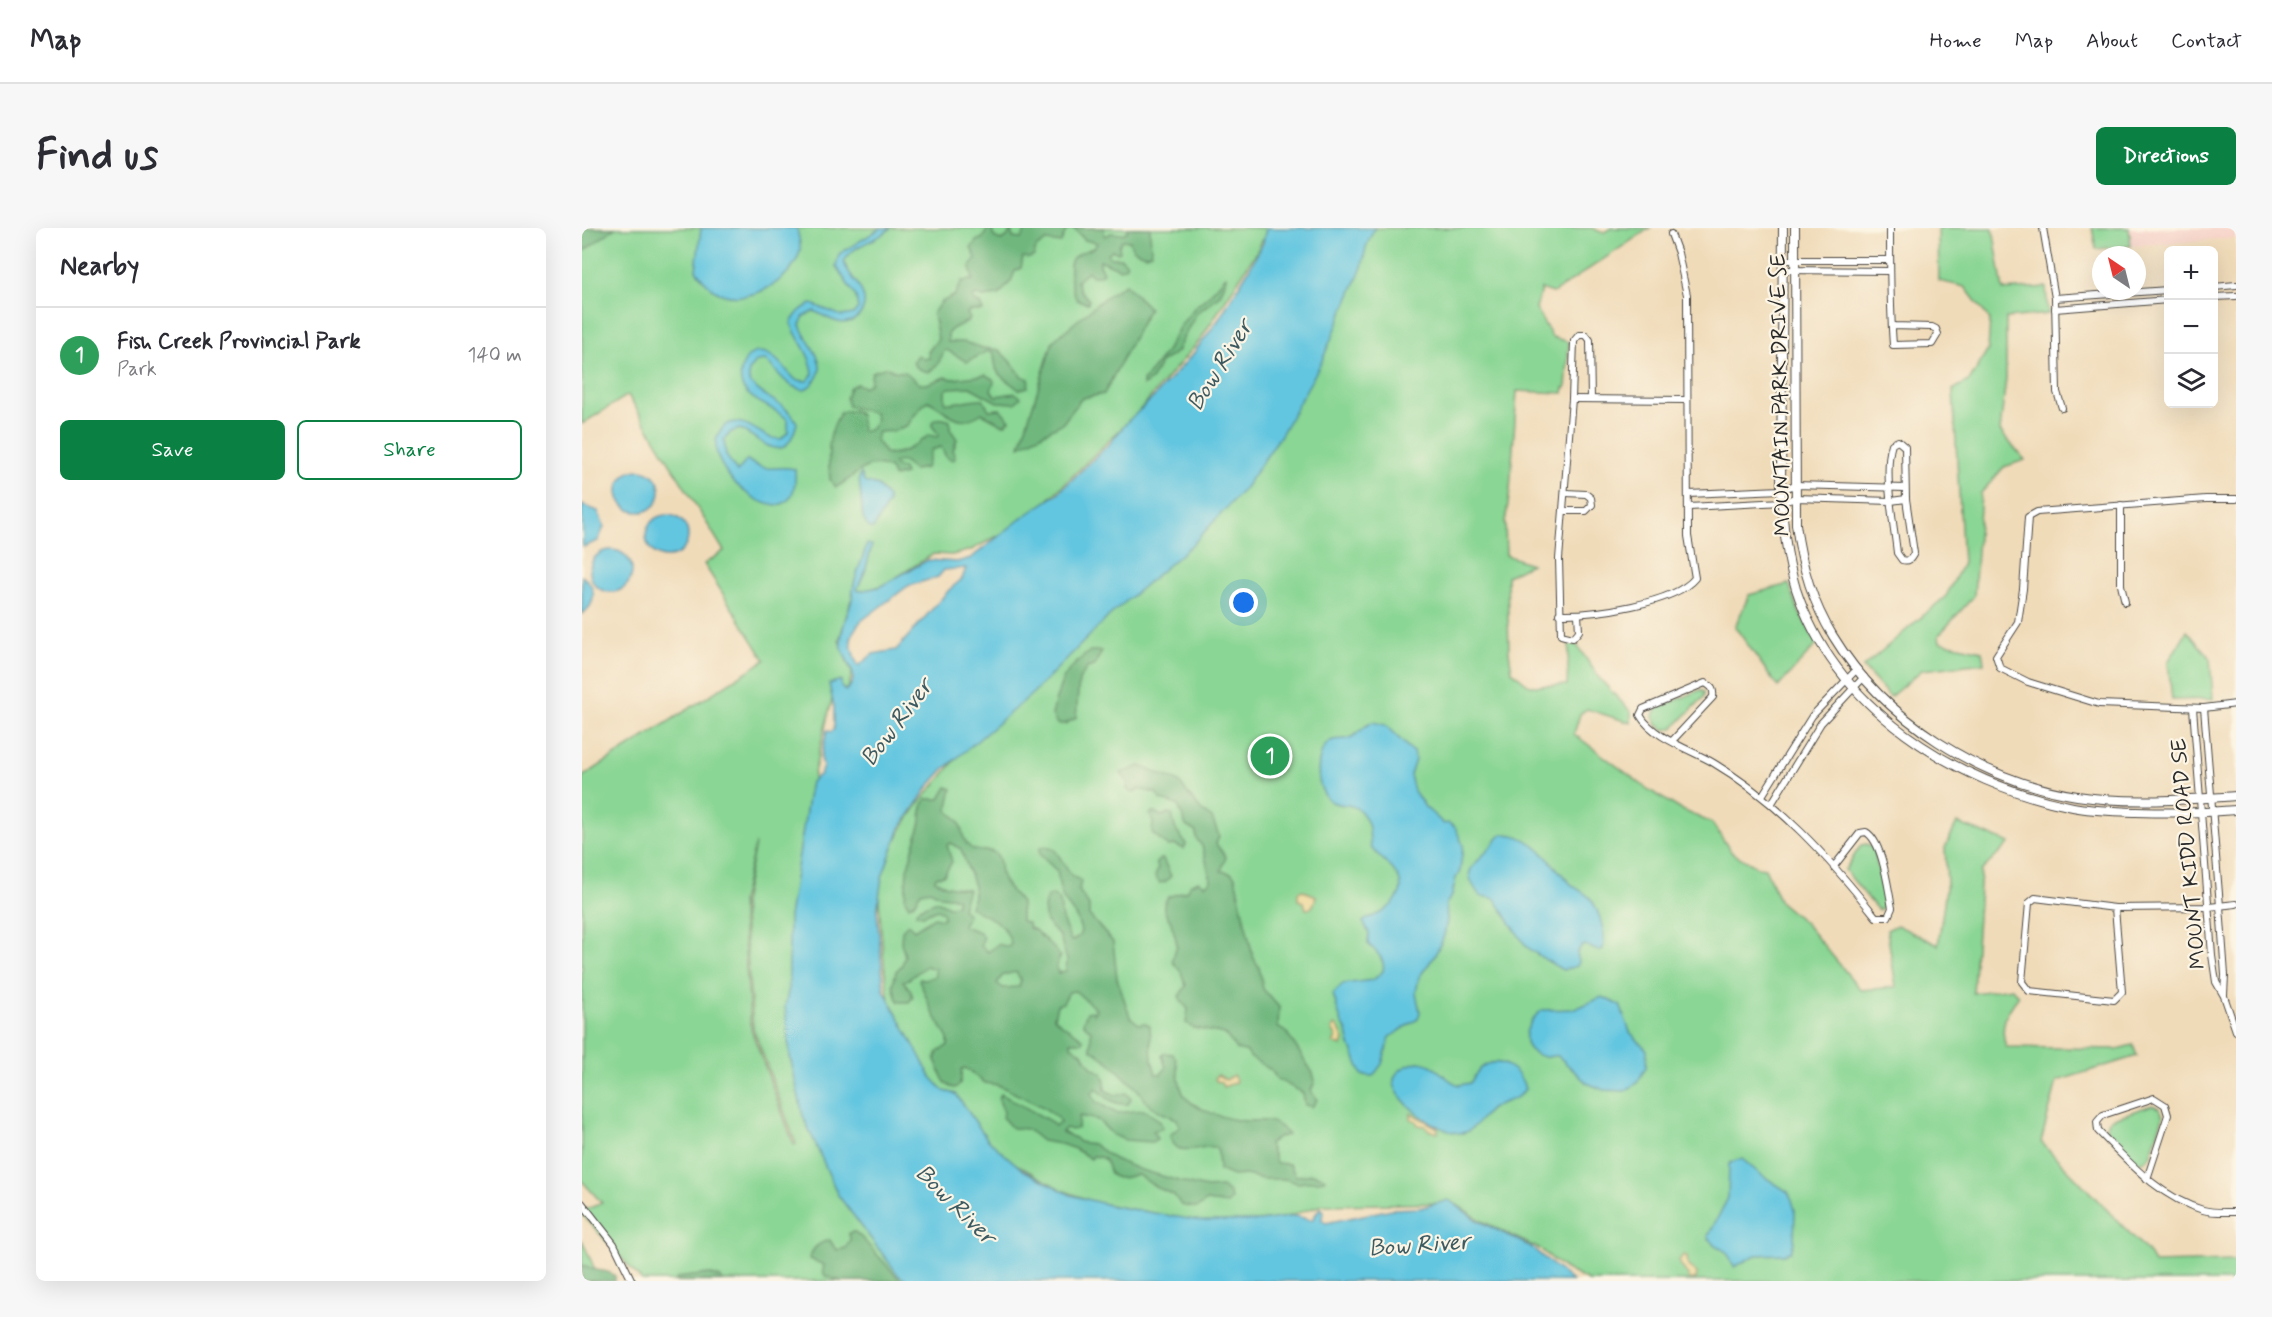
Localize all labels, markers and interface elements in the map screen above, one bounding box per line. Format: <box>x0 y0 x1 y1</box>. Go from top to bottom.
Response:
text: Map <box>30 23 81 60</box>
text: Home <box>1930 27 1982 55</box>
text: Map <box>2015 27 2053 55</box>
text: About <box>2086 27 2138 55</box>
text: Contact <box>2171 27 2242 55</box>
button: Directions <box>2096 127 2236 185</box>
text: Find us <box>36 129 158 184</box>
north arrow <box>2092 246 2146 300</box>
map controls <box>2164 246 2218 408</box>
button: + <box>2164 246 2218 300</box>
text: Nearby <box>60 250 139 284</box>
street label: MOUNTAIN PARK DRIVE SE <box>1765 253 1797 537</box>
button: − <box>2164 300 2218 354</box>
water label: Bow River <box>1180 312 1262 417</box>
text: Fish Creek Provincial Park <box>117 328 361 356</box>
text: 1 <box>75 342 84 369</box>
text: 140 m <box>468 342 522 369</box>
button: layers <box>2164 354 2218 408</box>
text: Park <box>117 356 157 383</box>
button: Save <box>60 420 285 480</box>
button: Share <box>297 420 522 480</box>
your location <box>1229 588 1258 617</box>
water label: Bow River <box>854 671 942 773</box>
pin: 1 <box>1250 734 1290 778</box>
street label: MOUNT KIDD ROAD SE <box>2165 737 2213 970</box>
water label: Bow River <box>908 1158 1004 1254</box>
water label: Bow River <box>1367 1226 1474 1265</box>

